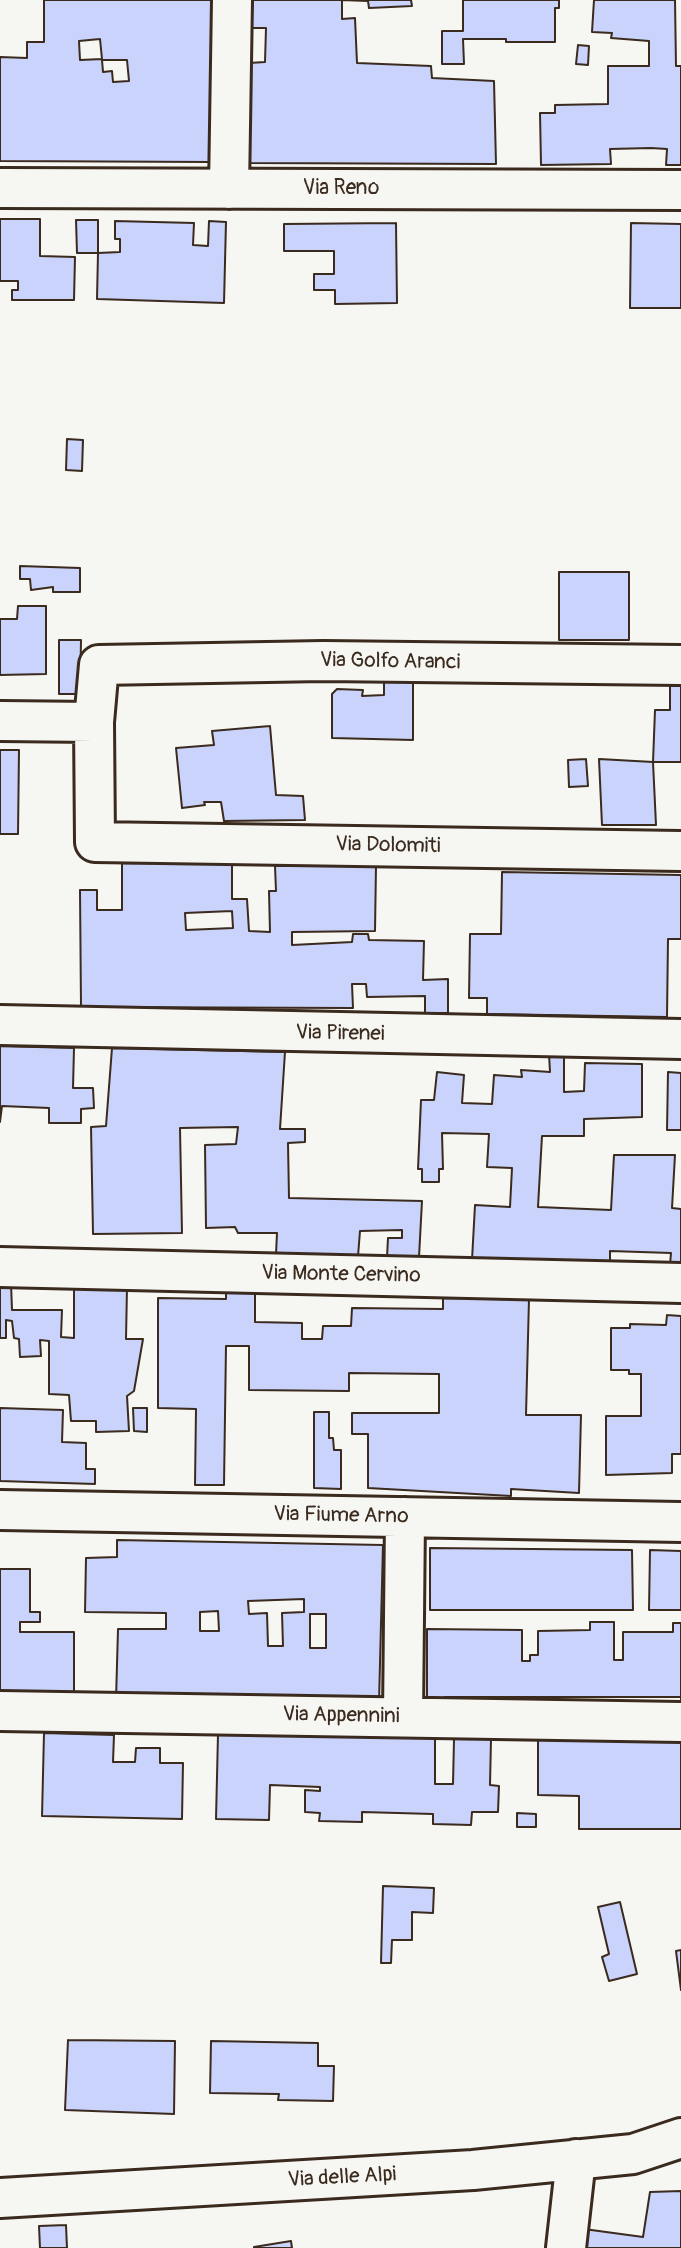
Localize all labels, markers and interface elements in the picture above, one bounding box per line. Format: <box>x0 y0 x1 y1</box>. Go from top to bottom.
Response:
street label: Via Reno <box>303 176 379 202</box>
street label: Via Golfo Aranci <box>320 648 460 676</box>
street label: Via Dolomiti <box>335 832 441 860</box>
street label: Via Pirenei <box>295 1021 385 1047</box>
street label: Via Monte Cervino <box>261 1261 421 1289</box>
street label: Via Fiume Arno <box>273 1502 409 1530</box>
street label: Via Appennini <box>282 1702 400 1730</box>
street label: Via delle Alpi <box>287 2163 397 2193</box>

